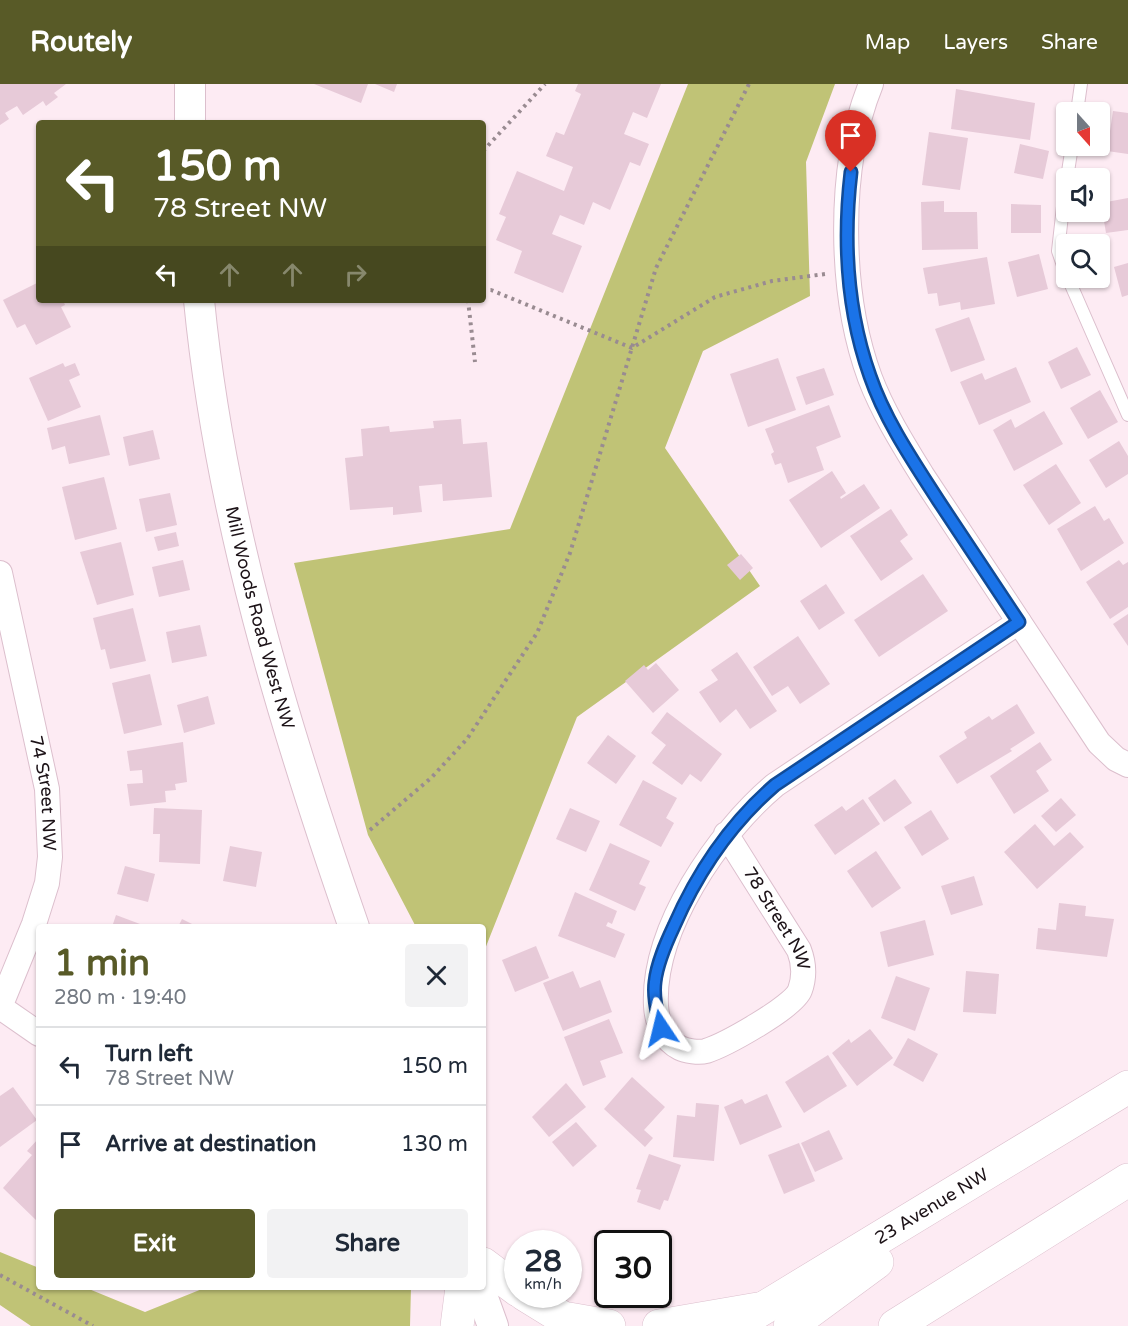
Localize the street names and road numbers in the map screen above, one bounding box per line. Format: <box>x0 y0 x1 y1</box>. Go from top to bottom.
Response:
street label: Mill Woods Road West NW <box>221 504 300 732</box>
street label: 74 Street NW <box>25 734 61 851</box>
street label: 78 Street NW <box>738 863 815 972</box>
street label: 23 Avenue NW <box>871 1163 992 1249</box>

